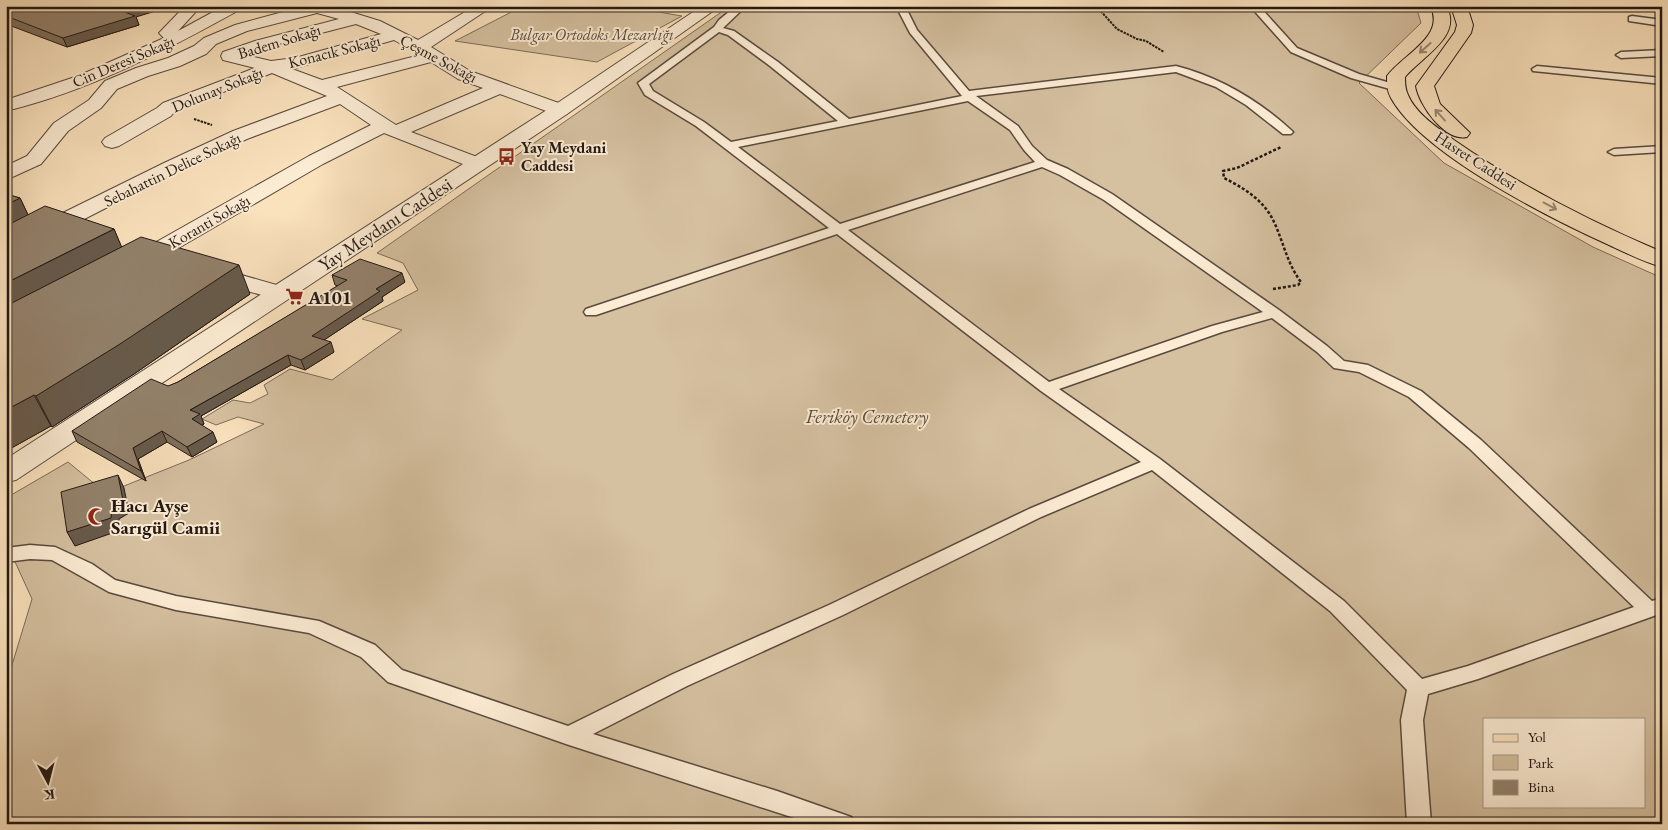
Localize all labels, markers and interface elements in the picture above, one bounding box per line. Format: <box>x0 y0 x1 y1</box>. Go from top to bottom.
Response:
street label: Badem Sokağı <box>235 19 323 64</box>
park label: Bulgar Ortodoks Mezarlığı <box>509 24 674 45</box>
street label: Çeşme Sokağı <box>397 29 481 88</box>
street label: Cin Deresi Sokağı <box>69 30 178 92</box>
street label: Konacık Sokağı <box>286 30 383 73</box>
one-way arrow <box>1419 42 1432 54</box>
street label: Dolunay Sokağı <box>168 62 266 117</box>
one-way arrow <box>1434 108 1446 121</box>
street label: Hasret Caddesi <box>1431 126 1521 195</box>
street label: Sebahattin Delice Sokağı <box>100 127 244 212</box>
place label: Yay Meydani Caddesi <box>521 137 606 176</box>
bus stop icon: Yay Meydani Caddesi <box>497 146 517 166</box>
street label: Yay Meydanı Caddesi <box>314 172 457 277</box>
street label: Koranti Sokağı <box>165 190 254 253</box>
one-way arrow <box>1542 202 1557 211</box>
place label: A101 <box>307 285 352 310</box>
supermarket icon: A101 <box>284 287 304 307</box>
park label: Feriköy Cemetery <box>805 404 929 429</box>
place label: Hacı Ayşe Sarıgül Camii <box>111 493 221 540</box>
mosque icon: Hacı Ayşe Sarıgül Camii <box>87 506 107 526</box>
legend <box>1483 718 1646 808</box>
text: Yol <box>1528 727 1546 746</box>
text: Park <box>1528 753 1555 772</box>
north arrow <box>22 758 72 808</box>
text: Bina <box>1528 777 1554 796</box>
text: K <box>43 785 56 805</box>

